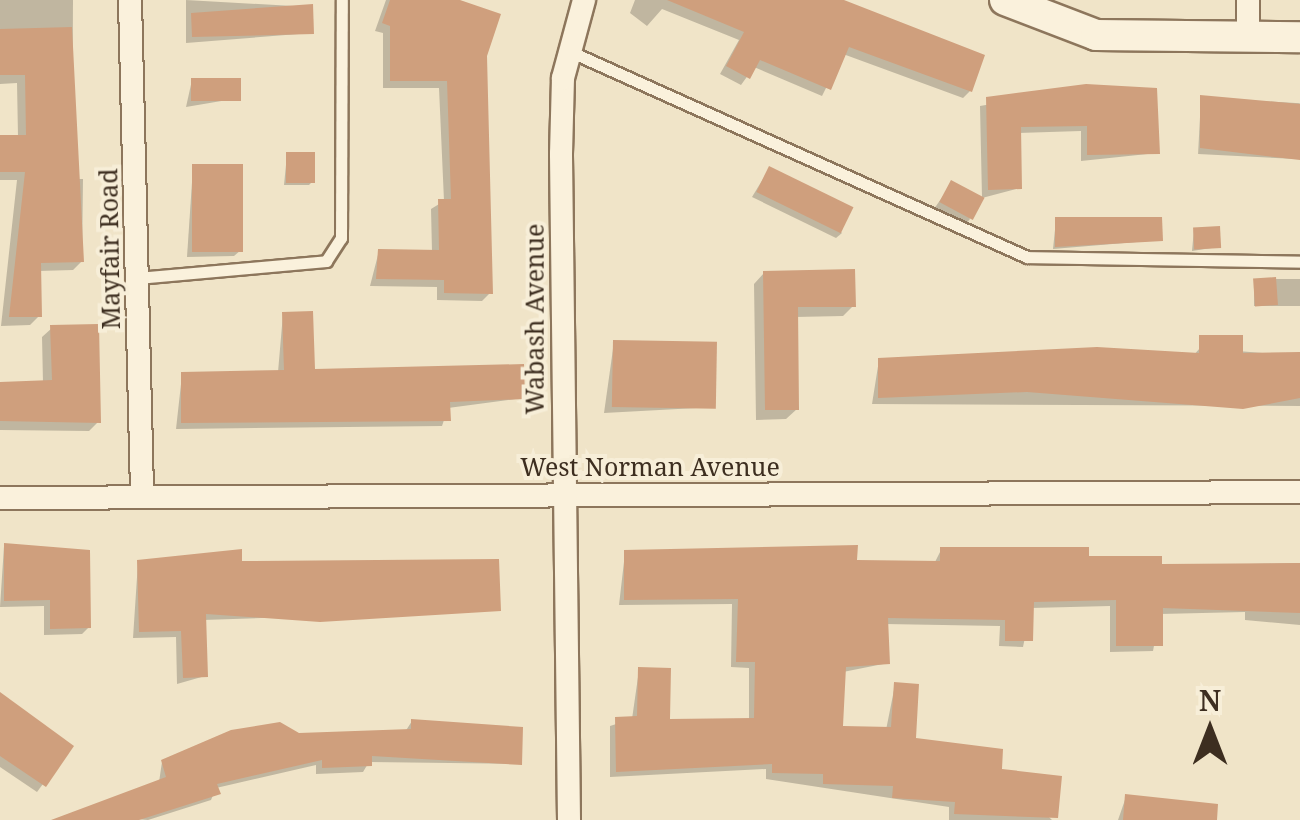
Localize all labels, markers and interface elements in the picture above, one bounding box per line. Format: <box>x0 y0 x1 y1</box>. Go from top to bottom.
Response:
street label: Mayfair Road <box>93 168 125 330</box>
street label: Wabash Avenue <box>519 224 549 414</box>
street label: West Norman Avenue <box>520 451 780 481</box>
north arrow <box>1160 680 1260 780</box>
text: N <box>1199 681 1221 719</box>

